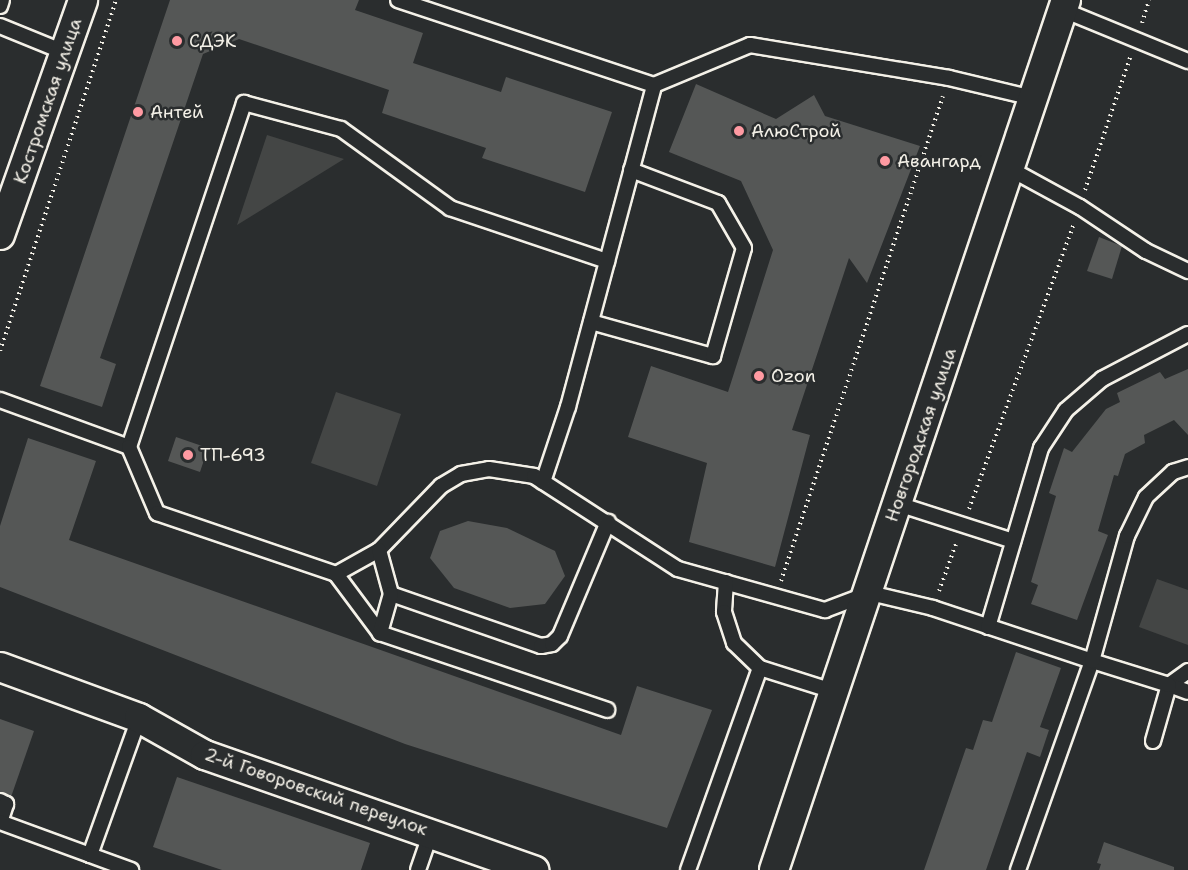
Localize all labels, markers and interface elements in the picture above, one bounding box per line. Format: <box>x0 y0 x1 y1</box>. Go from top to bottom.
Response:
street label: Костромская улица <box>9 15 87 187</box>
place label: СДЭК <box>189 30 236 52</box>
marker: СДЭК <box>170 34 184 48</box>
place label: Антей <box>150 101 204 123</box>
marker: Антей <box>131 105 145 119</box>
place label: АлюСтрой <box>751 120 841 142</box>
marker: АлюСтрой <box>732 124 746 138</box>
place label: Авангард <box>897 150 981 172</box>
marker: Авангард <box>878 154 892 168</box>
street label: Новгородская улица <box>881 345 961 525</box>
place label: Ozon <box>771 365 816 387</box>
marker: Ozon <box>752 369 766 383</box>
place label: ТП-693 <box>200 444 266 466</box>
marker: ТП-693 <box>181 448 195 462</box>
street label: 2-й Говоровский переулок <box>202 744 430 840</box>

